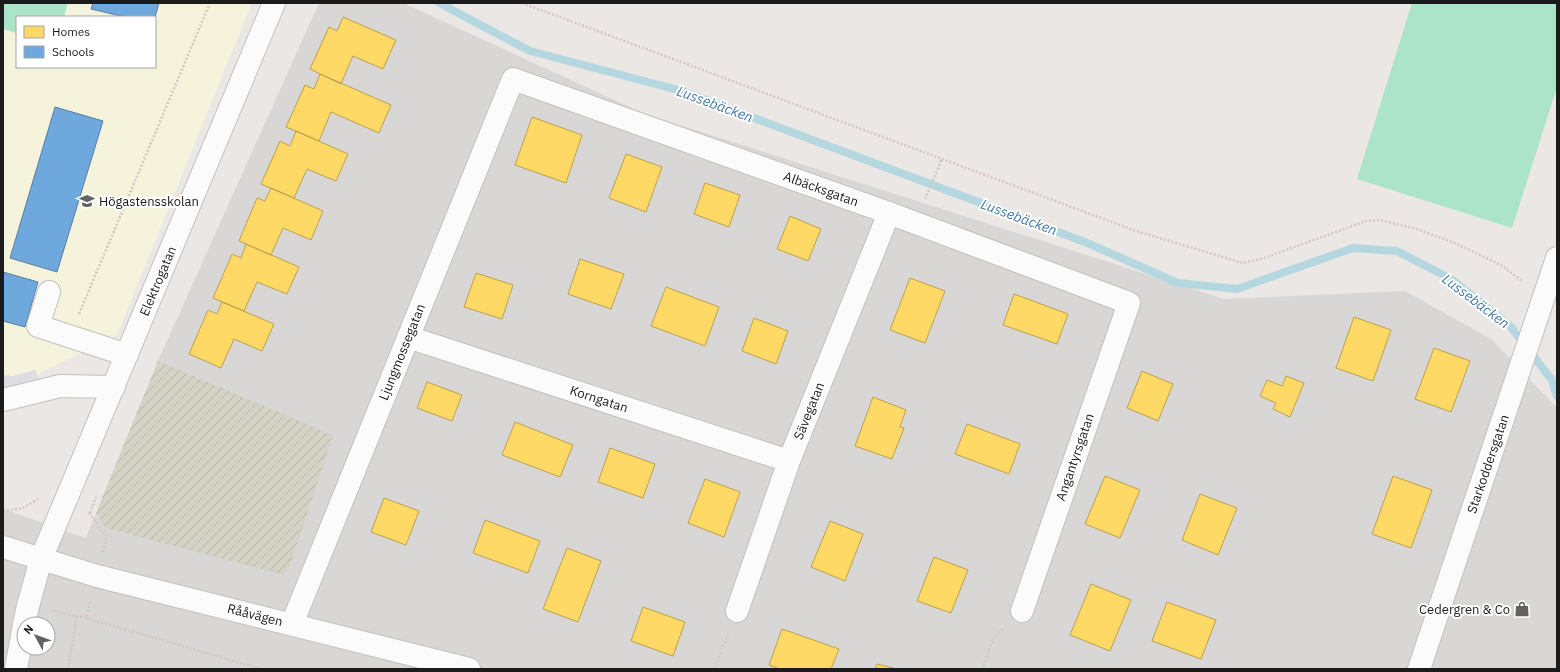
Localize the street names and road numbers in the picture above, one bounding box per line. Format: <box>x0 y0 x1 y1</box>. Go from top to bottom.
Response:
street label: Albäcksgatan <box>781 168 861 210</box>
street label: Elektrogatan <box>136 244 180 318</box>
street label: Ljungmossegatan <box>375 301 429 403</box>
street label: Sävegatan <box>790 380 828 442</box>
street label: Korngatan <box>568 382 630 416</box>
street label: Angantyrsgatan <box>1052 411 1098 503</box>
street label: Starkoddersgatan <box>1463 412 1513 516</box>
street label: Rååvägen <box>226 600 284 630</box>

